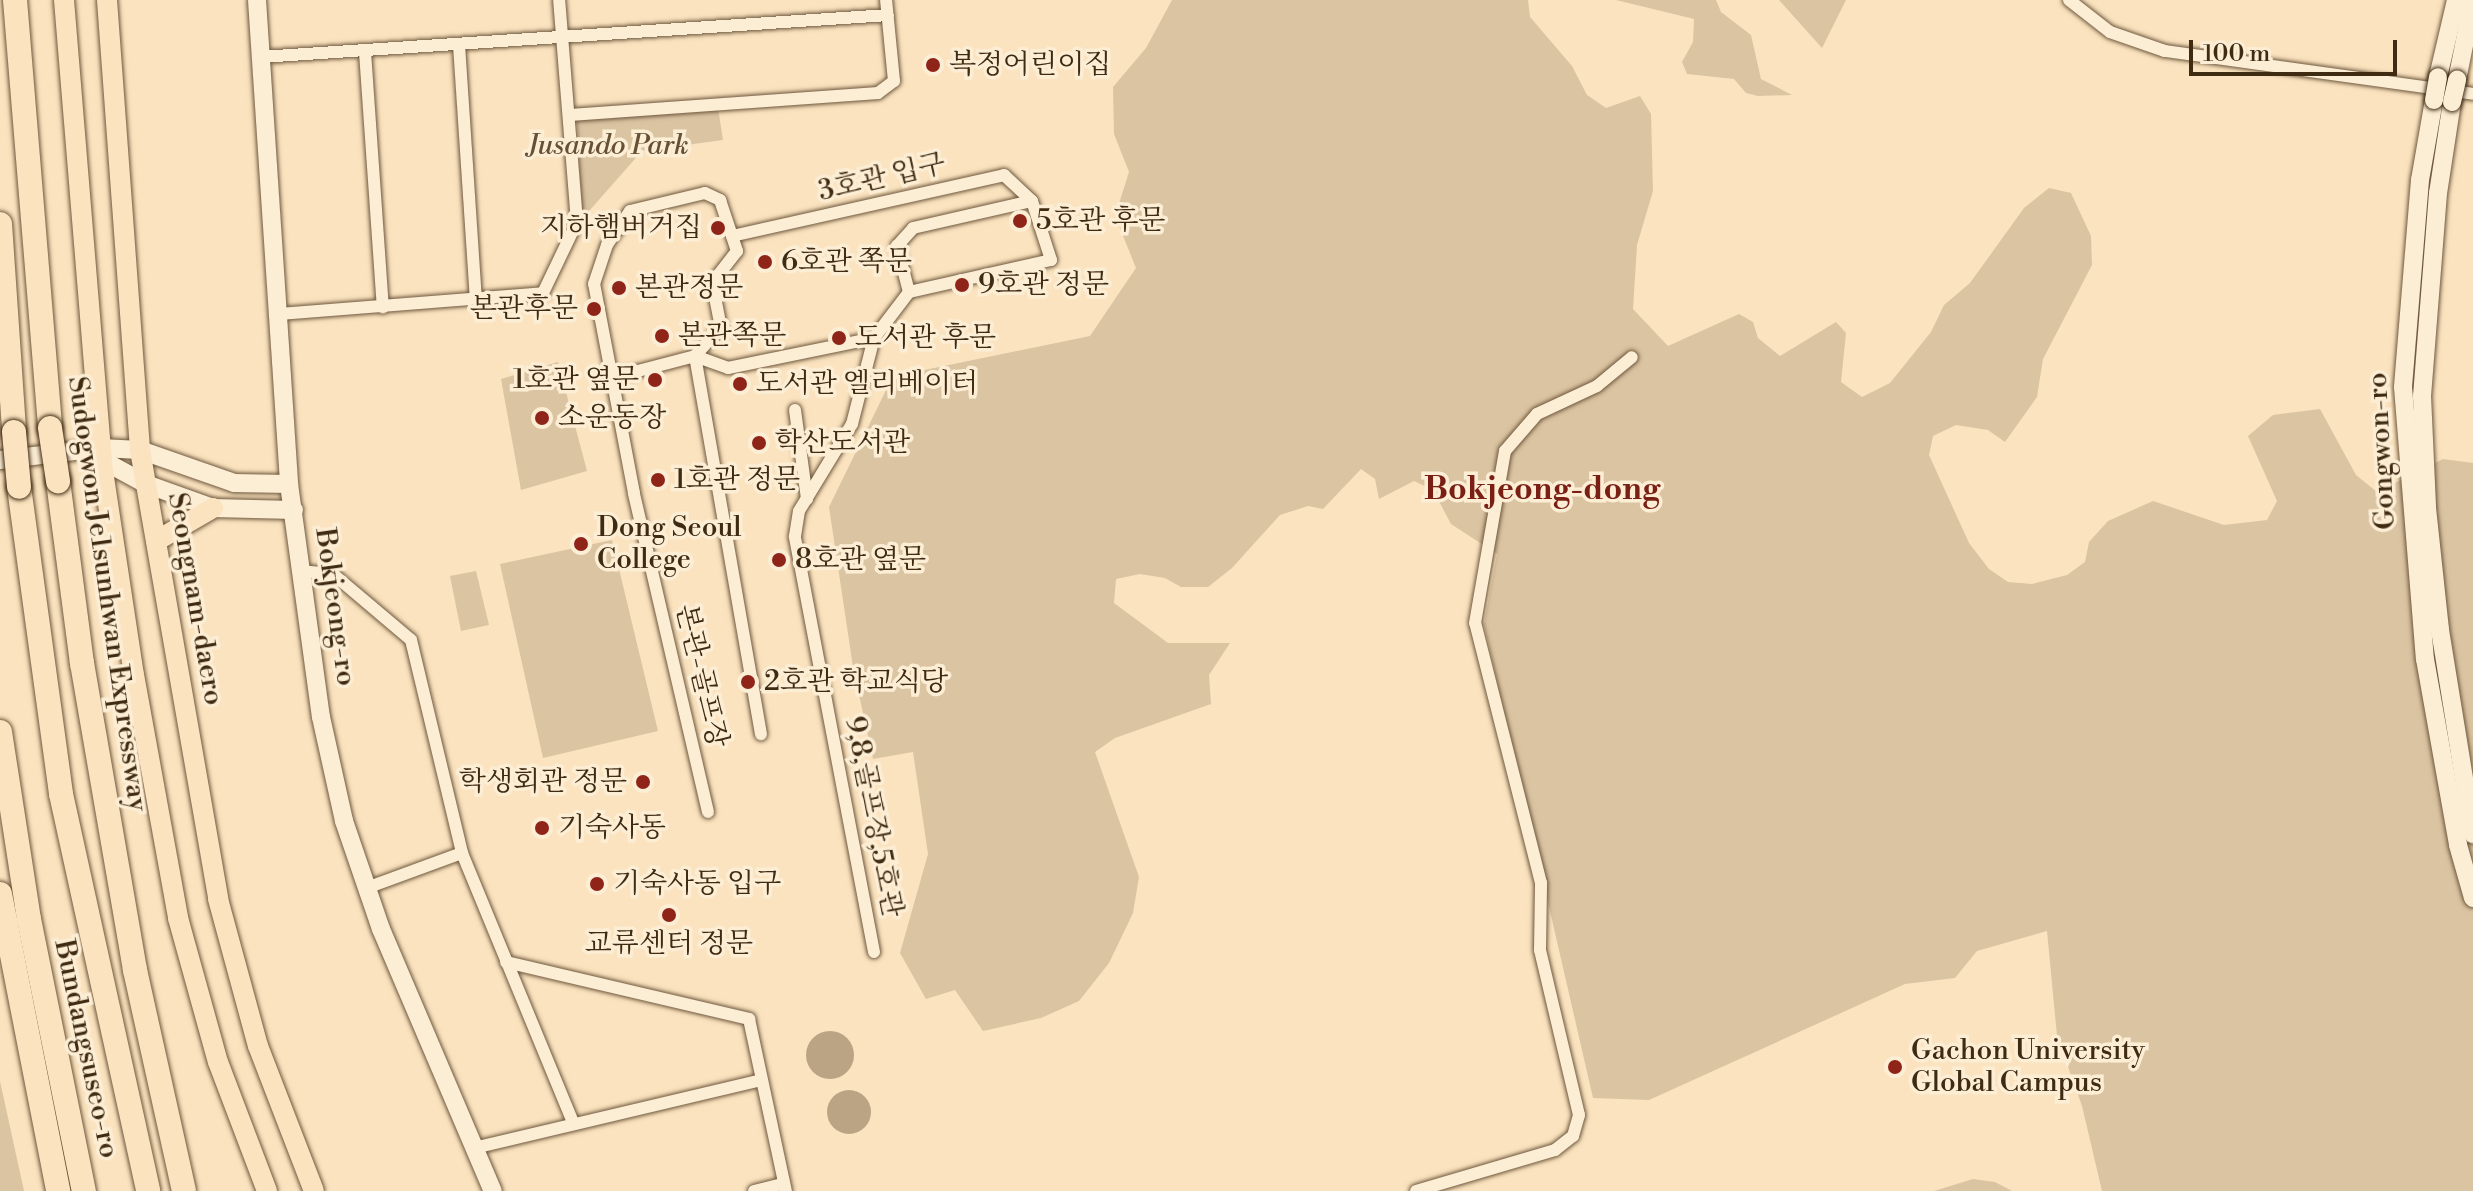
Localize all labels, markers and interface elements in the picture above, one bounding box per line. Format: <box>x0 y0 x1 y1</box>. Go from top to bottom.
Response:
scale bar <box>2193 24 2401 74</box>
text: 100 m <box>2203 39 2270 69</box>
place label: 복정어린이집 <box>949 48 1111 82</box>
marker: 복정어린이집 <box>924 56 942 74</box>
park label: Jusando Park <box>527 129 689 163</box>
street label: 3호관 입구 <box>815 147 949 209</box>
place label: 5호관 후문 <box>1036 204 1165 238</box>
place label: 지하햄버거집 <box>540 211 702 245</box>
marker: 5호관 후문 <box>1011 212 1029 230</box>
marker: 지하햄버거집 <box>709 219 727 237</box>
place label: 6호관 쪽문 <box>781 245 912 279</box>
marker: 6호관 쪽문 <box>756 253 774 271</box>
place label: 9호관 정문 <box>978 268 1109 302</box>
place label: 본관정문 <box>635 271 743 305</box>
marker: 9호관 정문 <box>953 276 971 294</box>
marker: 본관정문 <box>610 279 628 297</box>
place label: 본관후문 <box>470 292 578 326</box>
marker: 본관후문 <box>585 300 603 318</box>
place label: 본관쪽문 <box>678 319 786 353</box>
place label: 도서관 후문 <box>855 321 996 355</box>
marker: 본관쪽문 <box>653 327 671 345</box>
marker: 도서관 후문 <box>830 329 848 347</box>
place label: 1호관 옆문 <box>513 363 639 397</box>
place label: 도서관 엘리베이터 <box>756 367 978 401</box>
marker: 1호관 옆문 <box>646 371 664 389</box>
street label: Gongwon-ro <box>2361 371 2403 531</box>
street label: Sudogwon Je1sunhwan Expressway <box>60 374 154 814</box>
marker: 도서관 엘리베이터 <box>731 375 749 393</box>
place label: 소운동장 <box>558 401 666 435</box>
marker: 소운동장 <box>533 409 551 427</box>
place label: 학산도서관 <box>775 426 910 460</box>
marker: 학산도서관 <box>750 434 768 452</box>
place label: 1호관 정문 <box>674 463 800 497</box>
district label: Bokjeong-dong <box>1424 470 1660 508</box>
marker: 1호관 정문 <box>649 471 667 489</box>
street label: Seongnam-daero <box>160 490 230 708</box>
place label: Dong Seoul College <box>597 511 742 577</box>
street label: Bokjeong-ro <box>307 526 363 688</box>
marker: Dong Seoul College <box>572 535 590 553</box>
place label: 8호관 옆문 <box>795 543 926 577</box>
marker: 8호관 옆문 <box>770 551 788 569</box>
street label: 본관-골프장 <box>668 601 734 751</box>
place label: 2호관 학교식당 <box>764 665 948 699</box>
marker: 2호관 학교식당 <box>739 673 757 691</box>
street label: 9,8,골프장,5호관 <box>837 714 909 920</box>
place label: 학생회관 정문 <box>459 765 627 799</box>
marker: 학생회관 정문 <box>634 773 652 791</box>
place label: 기숙사동 <box>558 811 666 845</box>
marker: 기숙사동 <box>533 819 551 837</box>
place label: 기숙사동 입구 <box>613 867 781 901</box>
marker: 기숙사동 입구 <box>588 875 606 893</box>
marker: 교류센터 정문 <box>660 906 678 924</box>
place label: 교류센터 정문 <box>585 927 753 961</box>
street label: Bundangsuseo-ro <box>46 937 126 1161</box>
place label: Gachon University Global Campus <box>1911 1034 2145 1100</box>
marker: Gachon University Global Campus <box>1886 1058 1904 1076</box>

